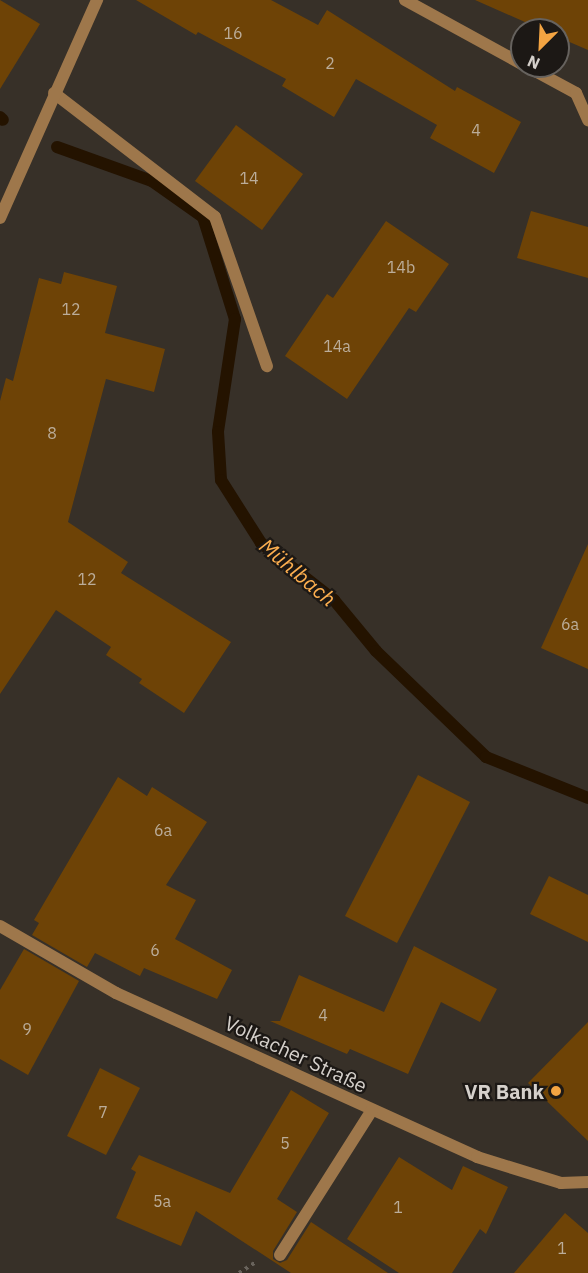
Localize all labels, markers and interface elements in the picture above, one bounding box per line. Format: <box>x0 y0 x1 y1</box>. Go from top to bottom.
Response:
north arrow <box>510 18 570 78</box>
house number: 16 <box>223 23 243 43</box>
text: N <box>524 51 543 74</box>
house number: 2 <box>325 53 335 73</box>
house number: 4 <box>471 120 481 140</box>
house number: 14 <box>239 168 259 188</box>
house number: 14b <box>387 257 415 277</box>
house number: 12 <box>61 299 81 319</box>
house number: 14a <box>323 336 351 356</box>
house number: 8 <box>47 423 57 443</box>
water label: Mühlbach <box>255 533 341 611</box>
house number: 12 <box>77 569 97 589</box>
house number: 6a <box>561 614 579 634</box>
house number: 6a <box>154 820 172 840</box>
house number: 6 <box>150 940 160 960</box>
house number: 4 <box>318 1005 328 1025</box>
street label: Volkacher Straße <box>221 1011 371 1097</box>
house number: 9 <box>22 1019 32 1039</box>
place label: VR Bank <box>465 1079 544 1103</box>
marker: VR Bank <box>549 1084 563 1098</box>
house number: 7 <box>98 1102 108 1122</box>
house number: 5 <box>280 1133 290 1153</box>
house number: 5a <box>153 1191 171 1211</box>
house number: 1 <box>393 1197 403 1217</box>
house number: 1 <box>557 1238 567 1258</box>

